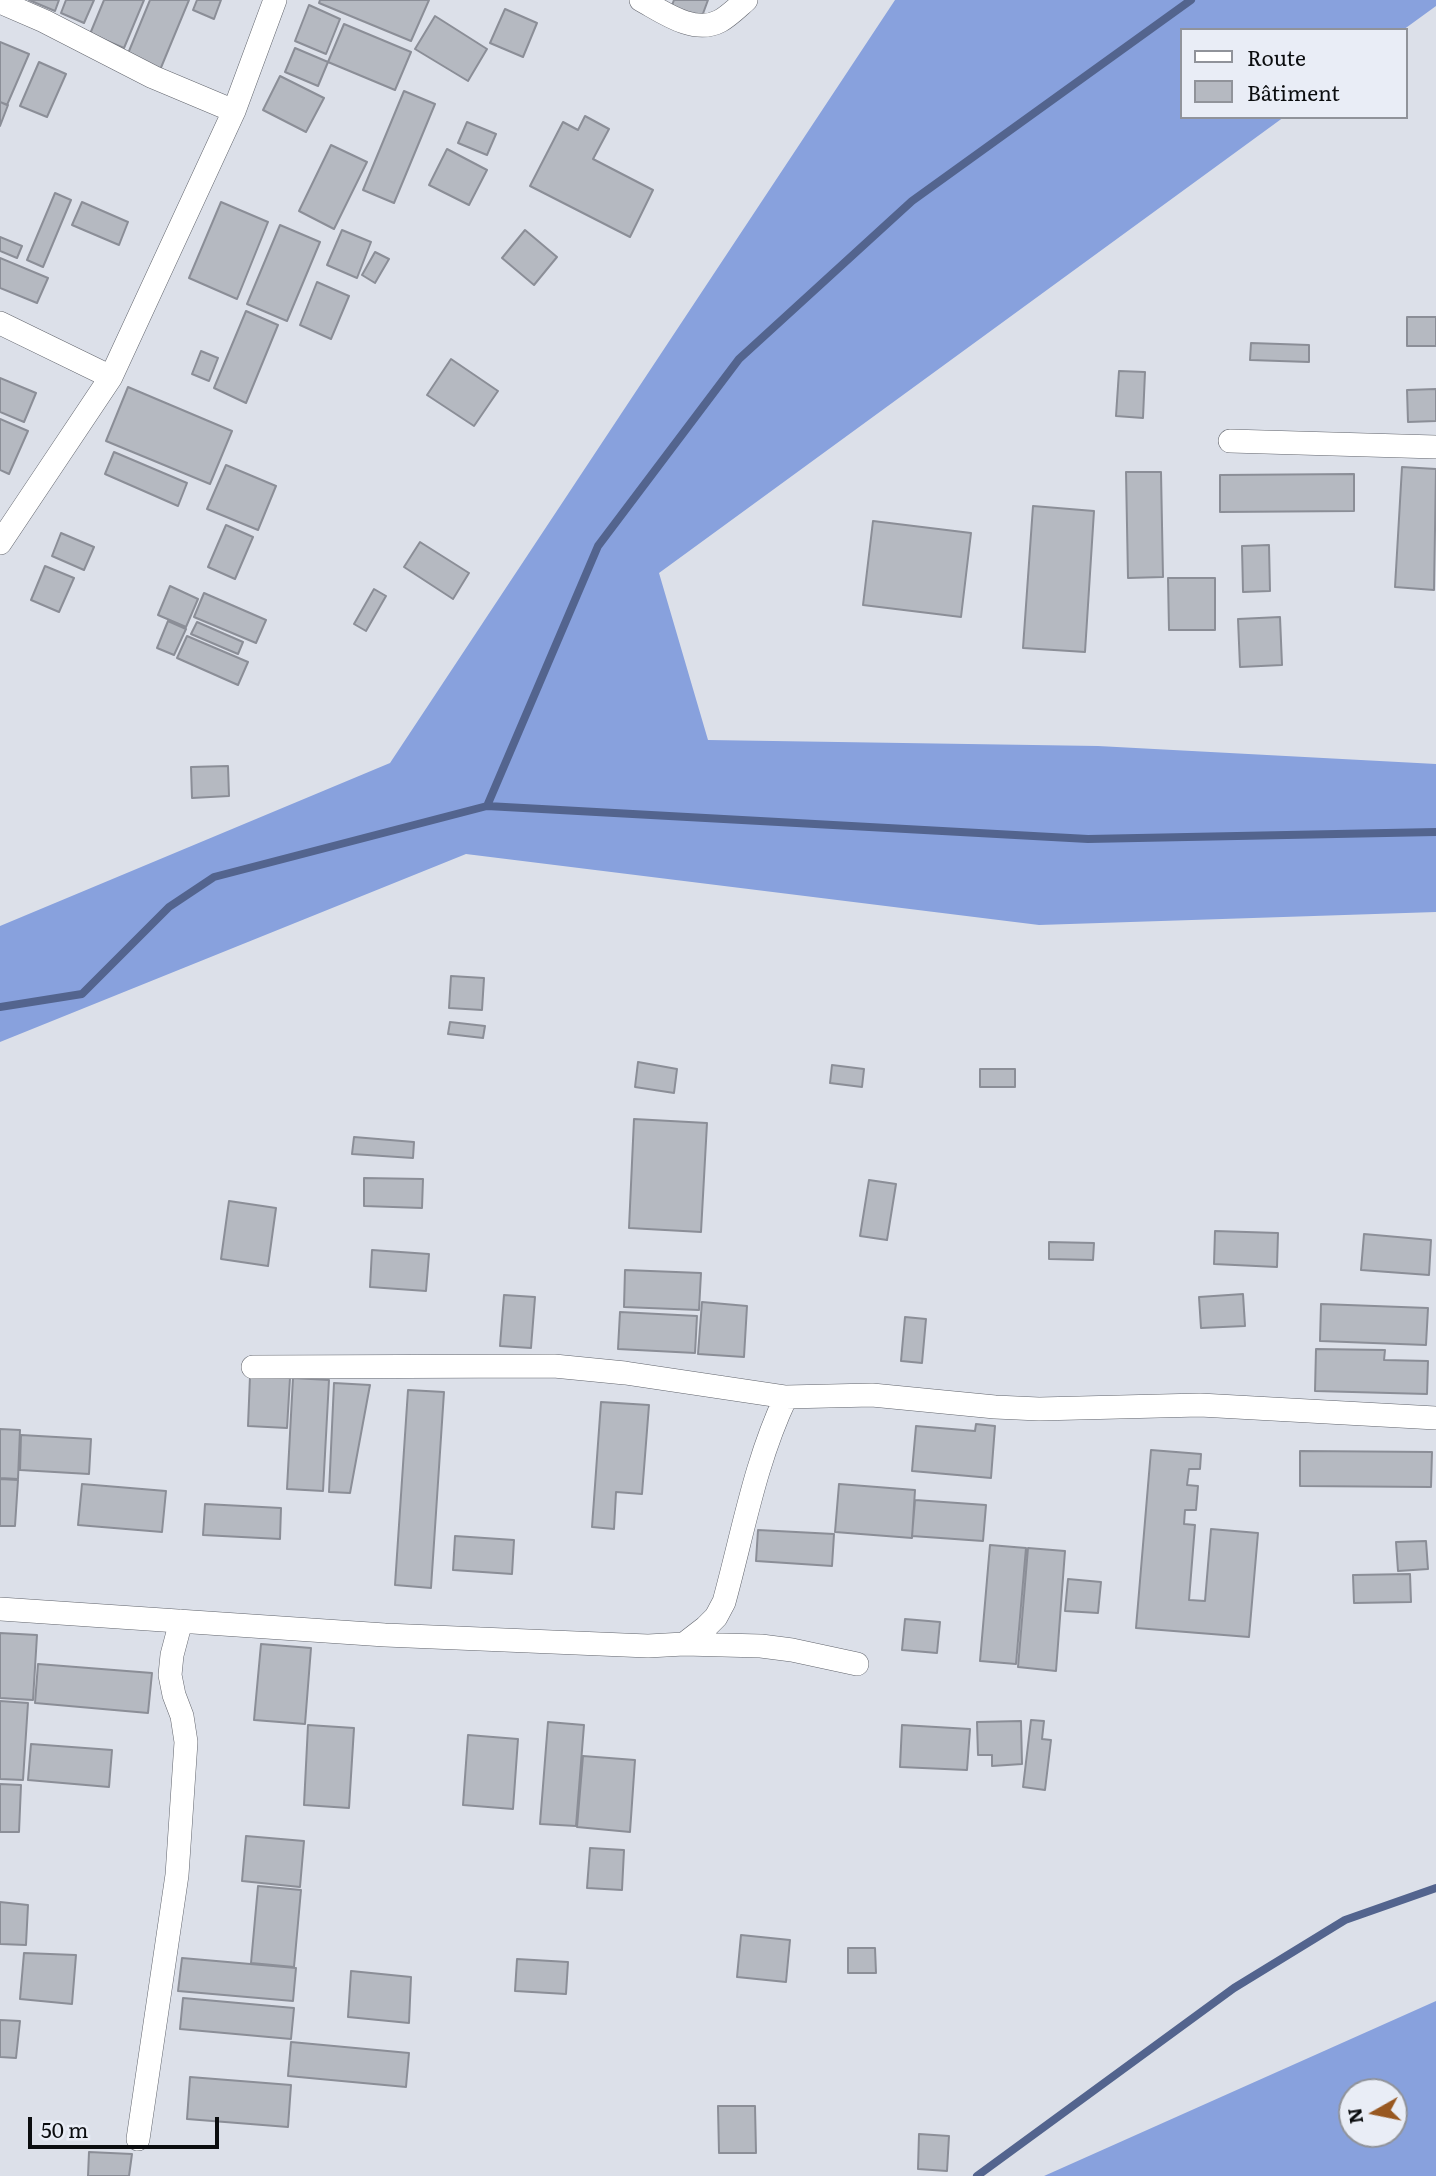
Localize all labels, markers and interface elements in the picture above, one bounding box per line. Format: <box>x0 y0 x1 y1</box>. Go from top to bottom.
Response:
legend <box>1180 28 1408 119</box>
text: Route <box>1247 41 1306 72</box>
text: Bâtiment <box>1247 76 1340 107</box>
north arrow <box>1338 2078 1408 2148</box>
scale bar <box>32 2102 222 2146</box>
text: N <box>1339 2106 1369 2126</box>
text: 50 m <box>41 2113 88 2144</box>

